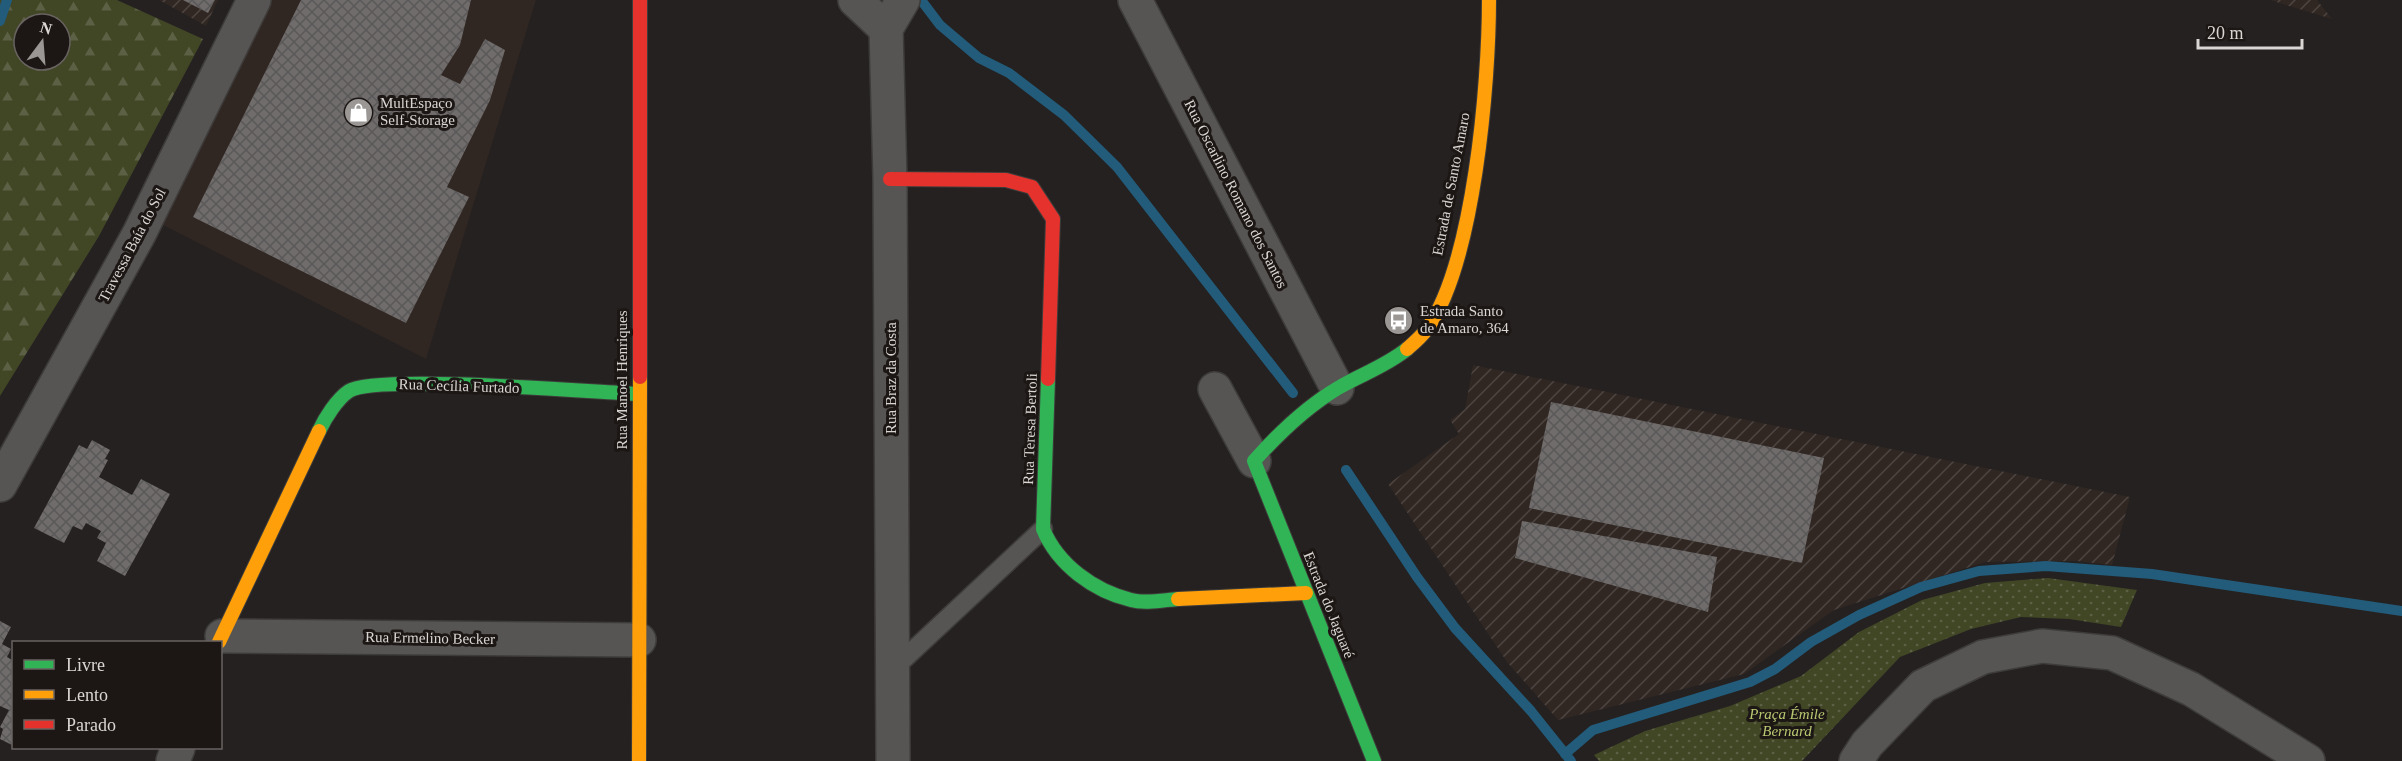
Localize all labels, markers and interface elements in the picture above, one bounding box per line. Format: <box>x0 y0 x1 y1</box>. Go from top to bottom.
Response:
north arrow <box>12 12 72 72</box>
scale bar <box>2198 12 2302 50</box>
text: N <box>38 18 54 38</box>
text: 20 m <box>2207 23 2244 43</box>
place label: MultEspaço Self-Storage <box>380 95 455 128</box>
shop icon: MultEspaço Self-Storage <box>343 96 375 128</box>
street label: Rua Oscarlino Romano dos Santos <box>1181 97 1291 291</box>
street label: Estrada de Santo Amaro <box>1429 111 1473 257</box>
street label: Travessa Baía do Sol <box>95 185 169 305</box>
place label: Estrada Santo de Amaro, 364 <box>1420 303 1509 336</box>
bus stop icon: Estrada Santo de Amaro, 364 <box>1383 304 1415 336</box>
street label: Rua Manoel Henriques <box>614 310 630 450</box>
street label: Rua Braz da Costa <box>883 322 899 434</box>
street label: Rua Teresa Bertoli <box>1020 373 1040 485</box>
street label: Rua Cecília Furtado <box>398 376 520 396</box>
street label: Estrada do Jaguaré <box>1300 549 1358 661</box>
street label: Rua Ermelino Becker <box>365 629 495 647</box>
legend <box>12 641 222 749</box>
text: Livre <box>66 655 105 675</box>
text: Lento <box>66 685 108 705</box>
park label: Praça Émile Bernard <box>1748 706 1825 739</box>
text: Parado <box>66 715 116 735</box>

